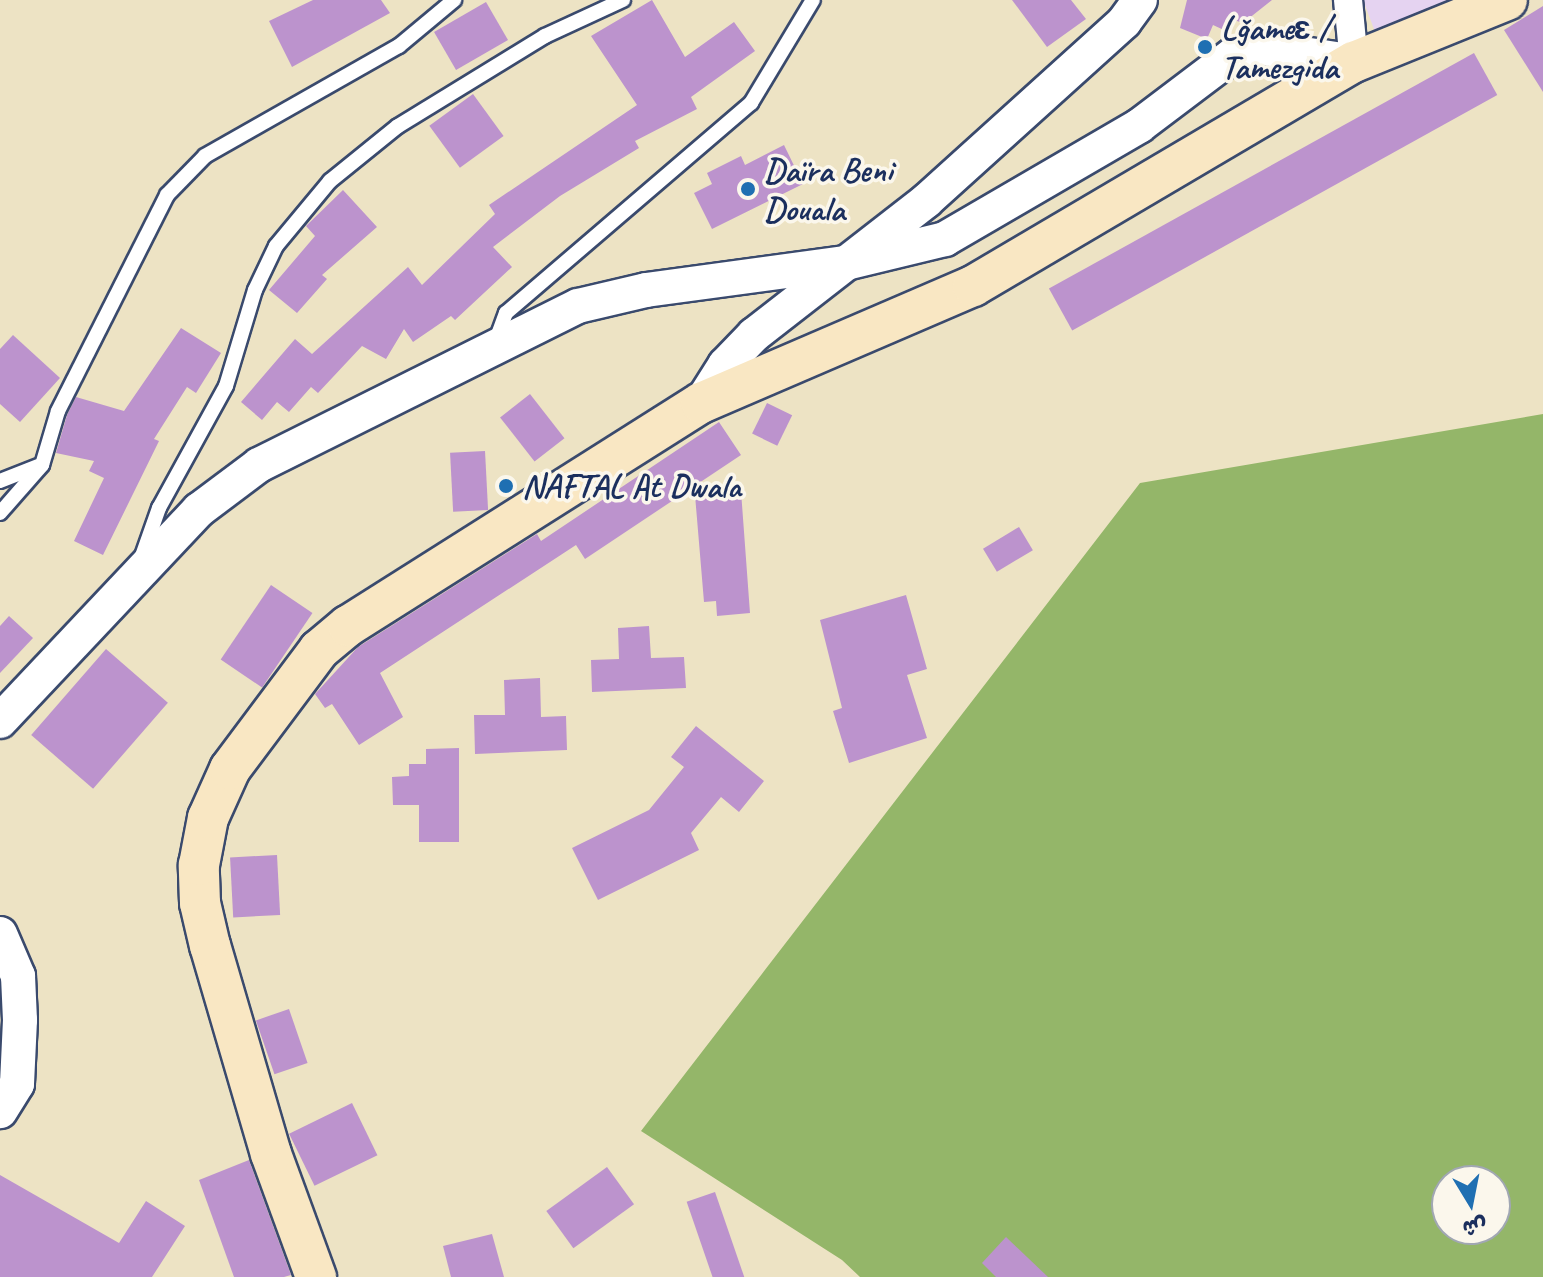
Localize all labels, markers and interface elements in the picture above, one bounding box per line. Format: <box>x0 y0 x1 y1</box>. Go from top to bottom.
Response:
place label: Lǧameɛ / Tamezgida <box>1221 7 1338 86</box>
marker: Lǧameɛ / Tamezgida <box>1196 38 1214 56</box>
place label: Daïra Beni Douala <box>764 149 892 228</box>
marker: Daïra Beni Douala <box>739 180 757 198</box>
place label: NAFTAL At Dwala <box>522 466 741 506</box>
marker: NAFTAL At Dwala <box>497 477 515 495</box>
north arrow <box>1431 1165 1511 1245</box>
text: ش <box>1460 1211 1489 1243</box>

